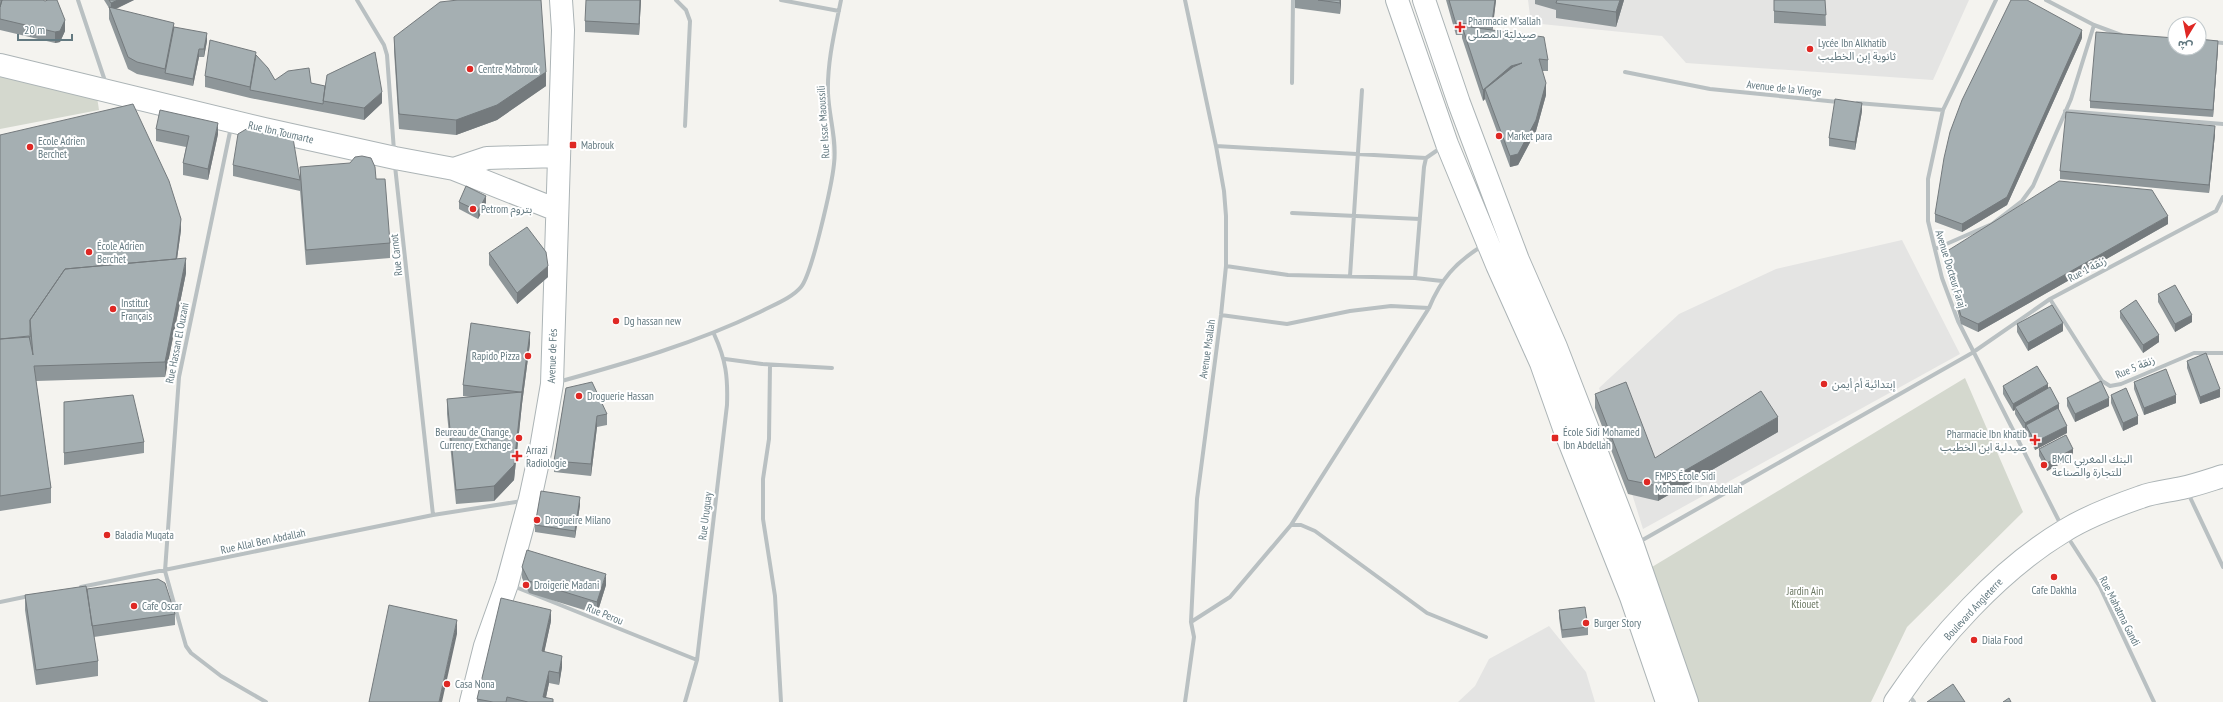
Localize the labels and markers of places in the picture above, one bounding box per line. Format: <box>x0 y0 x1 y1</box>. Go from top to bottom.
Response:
place label: Pharmacie M'sallah صيدلية المصلى <box>1468 14 1541 41</box>
marker: Pharmacie M'sallah صيدلية المصلى <box>1455 22 1465 32</box>
place label: Lycée Ibn Alkhatib ثانوية إبن الخطيب <box>1818 36 1896 64</box>
marker: Lycée Ibn Alkhatib ثانوية إبن الخطيب <box>1805 44 1815 54</box>
place label: Centre Mabrouk <box>478 62 539 76</box>
marker: Centre Mabrouk <box>465 64 475 74</box>
place label: Market para <box>1507 129 1552 143</box>
marker: Market para <box>1494 131 1504 141</box>
place label: Ecole Adrien Berchet <box>38 134 85 161</box>
place label: Mabrouk <box>581 138 615 152</box>
marker: Mabrouk <box>568 140 578 150</box>
marker: Ecole Adrien Berchet <box>25 142 35 152</box>
place label: Petrom بتروم <box>481 202 532 217</box>
marker: Petrom بتروم <box>468 204 478 214</box>
place label: École Adrien Berchet <box>97 239 144 266</box>
marker: École Adrien Berchet <box>84 247 94 257</box>
place label: Institut Français <box>121 296 152 323</box>
marker: Institut Français <box>108 304 118 314</box>
place label: Dg hassan new <box>624 314 681 328</box>
marker: Dg hassan new <box>611 316 621 326</box>
place label: Rapido Pizza <box>472 349 520 363</box>
marker: Rapido Pizza <box>523 351 533 361</box>
place label: إبتدائية أم أيمن <box>1832 377 1896 392</box>
marker: إبتدائية أم أيمن <box>1819 379 1829 389</box>
place label: Droguerie Hassan <box>587 389 654 403</box>
marker: Droguerie Hassan <box>574 391 584 401</box>
place label: Beureau de Change, Currency Exchange <box>435 425 511 452</box>
place label: École Sidi Mohamed Ibn Abdellah <box>1563 425 1640 452</box>
place label: Pharmacie Ibn khatib صيدلية ابن الخطيب <box>1940 427 2027 454</box>
marker: Beureau de Change, Currency Exchange <box>514 433 524 443</box>
marker: École Sidi Mohamed Ibn Abdellah <box>1550 433 1560 443</box>
marker: Pharmacie Ibn khatib صيدلية ابن الخطيب <box>2030 435 2040 445</box>
place label: Arrazi Radiologie <box>526 443 567 470</box>
marker: Arrazi Radiologie <box>511 450 523 462</box>
place label: BMCI البنك المغربي للتجارة والصناعة <box>2052 452 2132 479</box>
marker: BMCI البنك المغربي للتجارة والصناعة <box>2039 460 2049 470</box>
place label: FMPS École Sidi Mohamed Ibn Abdellah <box>1655 469 1743 496</box>
marker: FMPS École Sidi Mohamed Ibn Abdellah <box>1642 477 1652 487</box>
place label: Drogueire Milano <box>545 513 611 527</box>
marker: Drogueire Milano <box>532 515 542 525</box>
place label: Baladia Muqata <box>115 528 174 542</box>
marker: Baladia Muqata <box>102 530 112 540</box>
marker: Cafe Dakhla <box>2049 572 2059 582</box>
place label: Droigerie Madani <box>534 578 599 592</box>
marker: Droigerie Madani <box>521 580 531 590</box>
place label: Cafe Dakhla <box>2031 583 2077 597</box>
place label: Cafe Oscar <box>142 599 182 613</box>
marker: Cafe Oscar <box>129 601 139 611</box>
place label: Burger Story <box>1594 616 1642 630</box>
marker: Burger Story <box>1581 618 1591 628</box>
place label: Diala Food <box>1982 633 2023 647</box>
marker: Diala Food <box>1969 635 1979 645</box>
place label: Casa Nona <box>455 677 495 691</box>
marker: Casa Nona <box>442 679 452 689</box>

